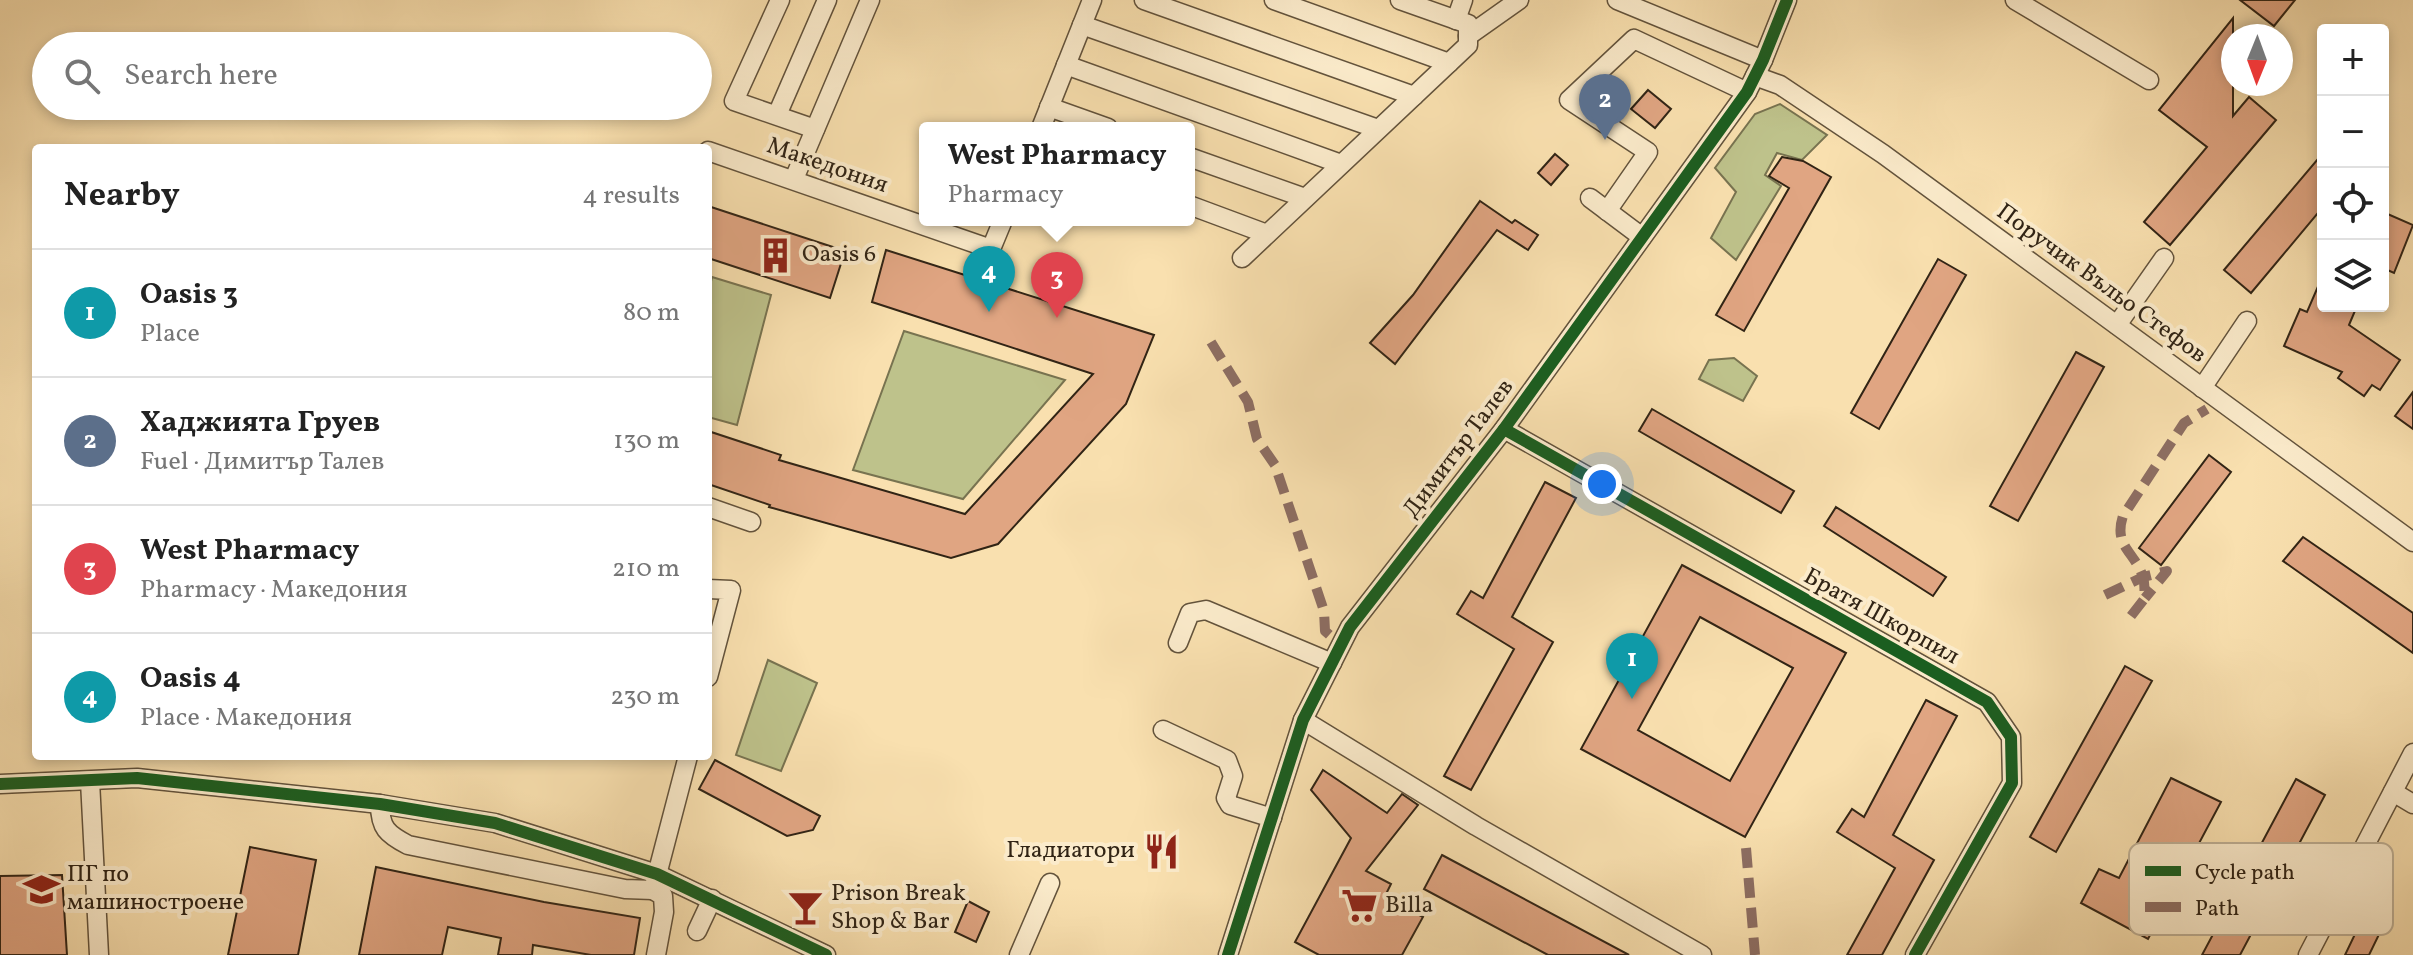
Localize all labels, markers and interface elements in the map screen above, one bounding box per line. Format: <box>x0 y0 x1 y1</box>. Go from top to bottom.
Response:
north arrow <box>2221 24 2293 96</box>
map controls <box>2317 24 2389 312</box>
button: + <box>2317 24 2389 96</box>
search box <box>32 32 712 120</box>
icon: search <box>60 54 104 98</box>
text: Search here <box>124 55 278 97</box>
pin: 2 <box>1579 74 1631 140</box>
button: − <box>2317 96 2389 168</box>
popup <box>919 122 1195 226</box>
street label: Македония <box>762 129 892 203</box>
text: West Pharmacy <box>947 135 1167 177</box>
button: locate <box>2317 168 2389 240</box>
text: Nearby <box>64 173 180 220</box>
text: Pharmacy <box>947 177 1063 213</box>
text: 4 results <box>582 178 680 214</box>
street label: Поручик Въльо Стефов <box>1989 196 2213 372</box>
building icon: Oasis 6 <box>757 236 795 274</box>
place label: Oasis 6 <box>802 238 876 272</box>
button: layers <box>2317 240 2389 312</box>
pin: 4 <box>963 246 1015 312</box>
pin: 3 <box>1031 252 1083 318</box>
text: Oasis 3 <box>140 274 238 316</box>
text: 1 <box>85 295 95 331</box>
text: 80 m <box>623 295 680 331</box>
text: Place <box>140 316 200 352</box>
street label: Димитър Талев <box>1395 372 1523 526</box>
text: Хаджията Груев <box>140 402 380 444</box>
text: 2 <box>83 423 97 459</box>
text: 130 m <box>613 423 680 459</box>
text: Fuel · Димитър Талев <box>140 444 384 480</box>
your location <box>1582 464 1622 504</box>
text: West Pharmacy <box>140 530 359 572</box>
text: 3 <box>83 551 97 587</box>
text: 210 m <box>612 551 680 587</box>
street label: Братя Шкорпил <box>1797 560 1965 674</box>
text: Pharmacy · Македония <box>140 572 408 608</box>
pin: 1 <box>1606 633 1658 699</box>
text: Oasis 4 <box>140 658 241 700</box>
text: 4 <box>82 679 98 715</box>
text: 230 m <box>610 679 680 715</box>
text: Place · Македония <box>140 700 352 736</box>
restaurant icon: Гладиатори <box>1142 832 1180 870</box>
place label: Гладиатори <box>1006 834 1135 868</box>
legend <box>2129 843 2393 935</box>
place label: ПГ по машиностроене <box>67 858 244 920</box>
text: Cycle path <box>2195 858 2295 889</box>
school or university icon: ПГ по машиностроене <box>22 870 60 908</box>
place label: Prison Break Shop & Bar <box>831 877 966 939</box>
supermarket icon: Billa <box>1340 887 1378 925</box>
bar icon: Prison Break Shop & Bar <box>786 889 824 927</box>
place label: Billa <box>1385 889 1433 923</box>
text: Path <box>2195 894 2239 925</box>

